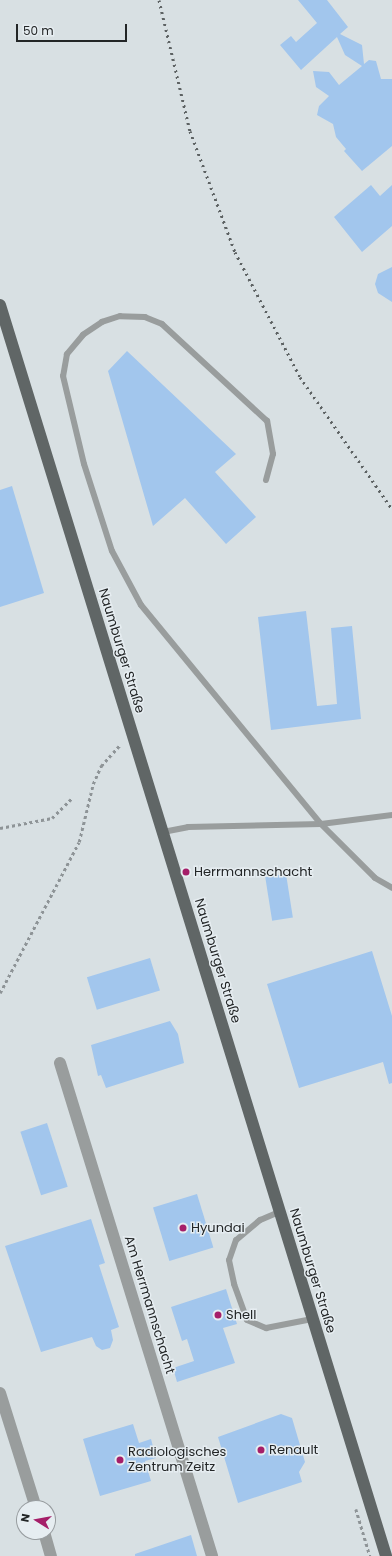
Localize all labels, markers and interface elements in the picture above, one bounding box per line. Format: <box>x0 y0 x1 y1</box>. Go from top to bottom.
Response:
scale bar <box>18 16 129 42</box>
text: 50 m <box>23 22 54 39</box>
street label: Naumburger Straße <box>95 587 147 715</box>
place label: Herrmannschacht <box>194 864 312 880</box>
marker: Herrmannschacht <box>181 867 191 877</box>
street label: Naumburger Straße <box>191 897 243 1025</box>
street label: Naumburger Straße <box>286 1207 338 1335</box>
place label: Hyundai <box>191 1220 245 1236</box>
marker: Hyundai <box>178 1223 188 1233</box>
street label: Am Herrmannschacht <box>121 1234 177 1376</box>
place label: Shell <box>226 1307 256 1323</box>
marker: Shell <box>213 1310 223 1320</box>
place label: Renault <box>269 1442 318 1458</box>
place label: Radiologisches Zentrum Zeitz <box>128 1445 226 1476</box>
marker: Renault <box>256 1445 266 1455</box>
marker: Radiologisches Zentrum Zeitz <box>115 1455 125 1465</box>
north arrow <box>16 1500 56 1540</box>
text: N <box>17 1512 34 1523</box>

